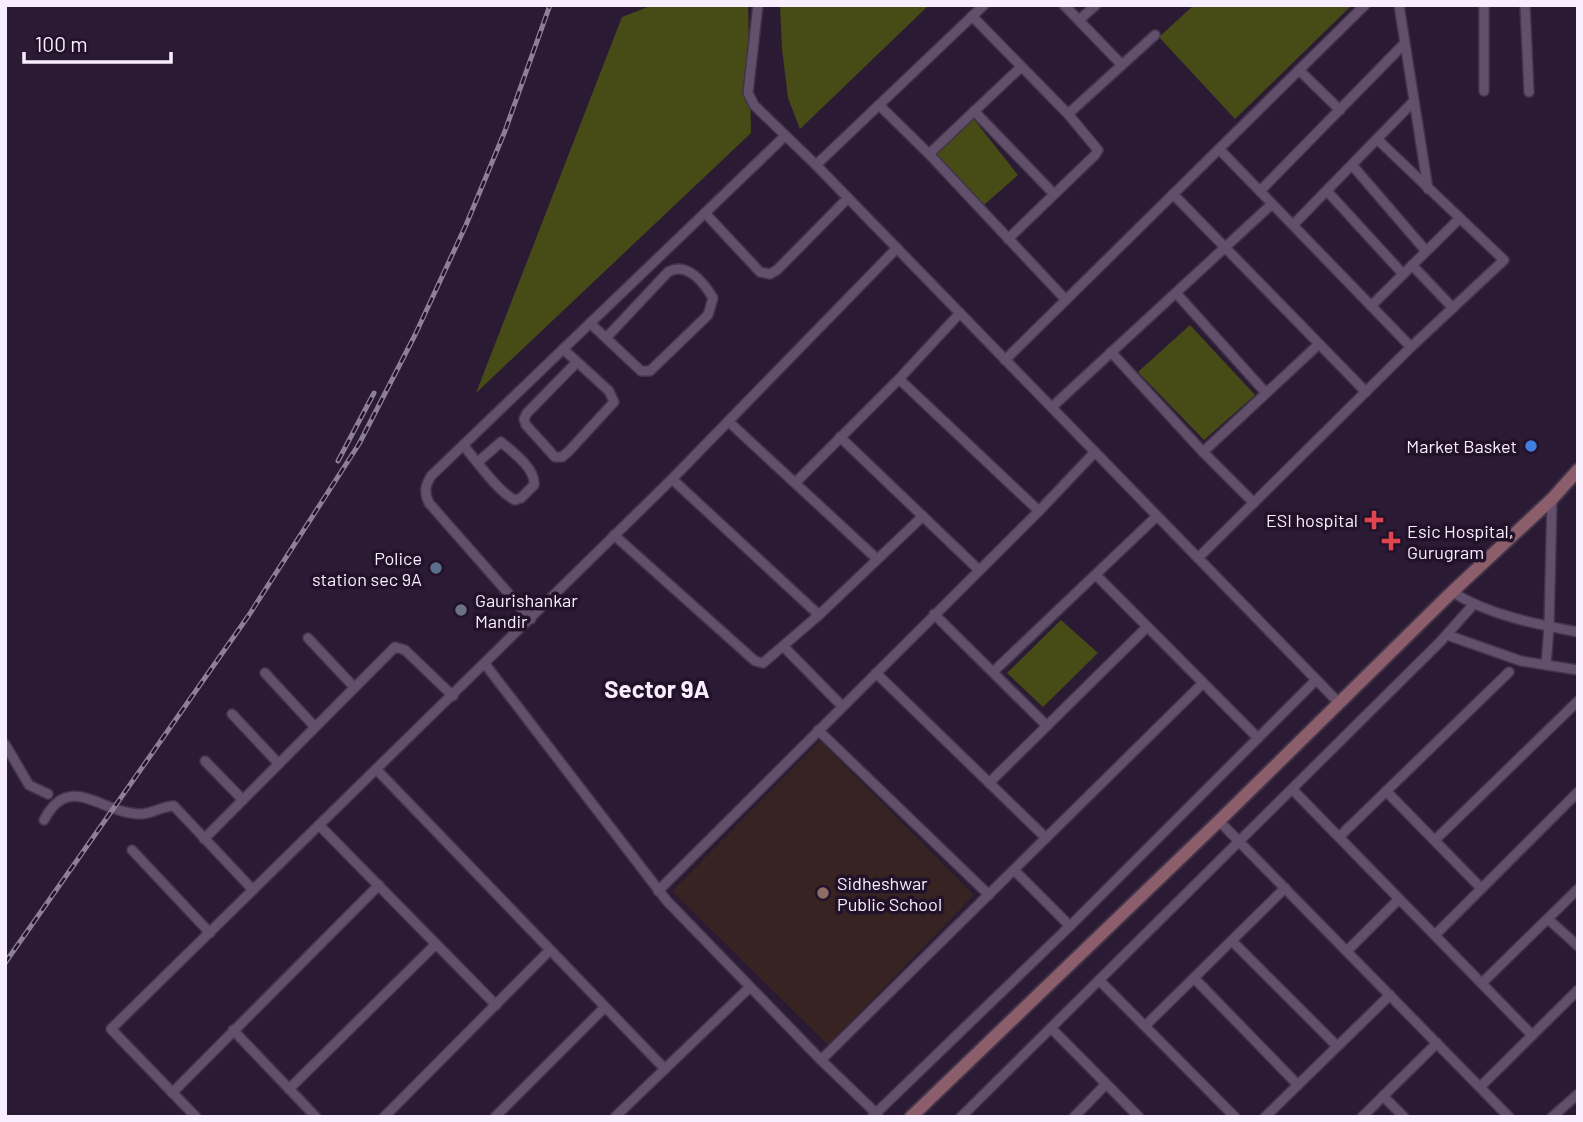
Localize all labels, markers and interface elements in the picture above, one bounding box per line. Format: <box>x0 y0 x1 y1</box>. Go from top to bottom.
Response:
scale bar <box>24 21 172 65</box>
text: 100 m <box>35 31 88 56</box>
place label: Market Basket <box>1406 435 1517 457</box>
marker: Market Basket <box>1523 438 1539 454</box>
place label: ESI hospital <box>1266 509 1358 531</box>
marker: ESI hospital <box>1364 510 1384 530</box>
place label: Esic Hospital, Gurugram <box>1407 520 1514 563</box>
marker: Esic Hospital, Gurugram <box>1381 531 1401 551</box>
place label: Police station sec 9A <box>312 547 422 590</box>
marker: Police station sec 9A <box>428 560 444 576</box>
place label: Gaurishankar Mandir <box>475 589 578 632</box>
marker: Gaurishankar Mandir <box>453 602 469 618</box>
district label: Sector 9A <box>604 674 710 703</box>
place label: Sidheshwar Public School <box>837 872 942 915</box>
marker: Sidheshwar Public School <box>815 885 831 901</box>

